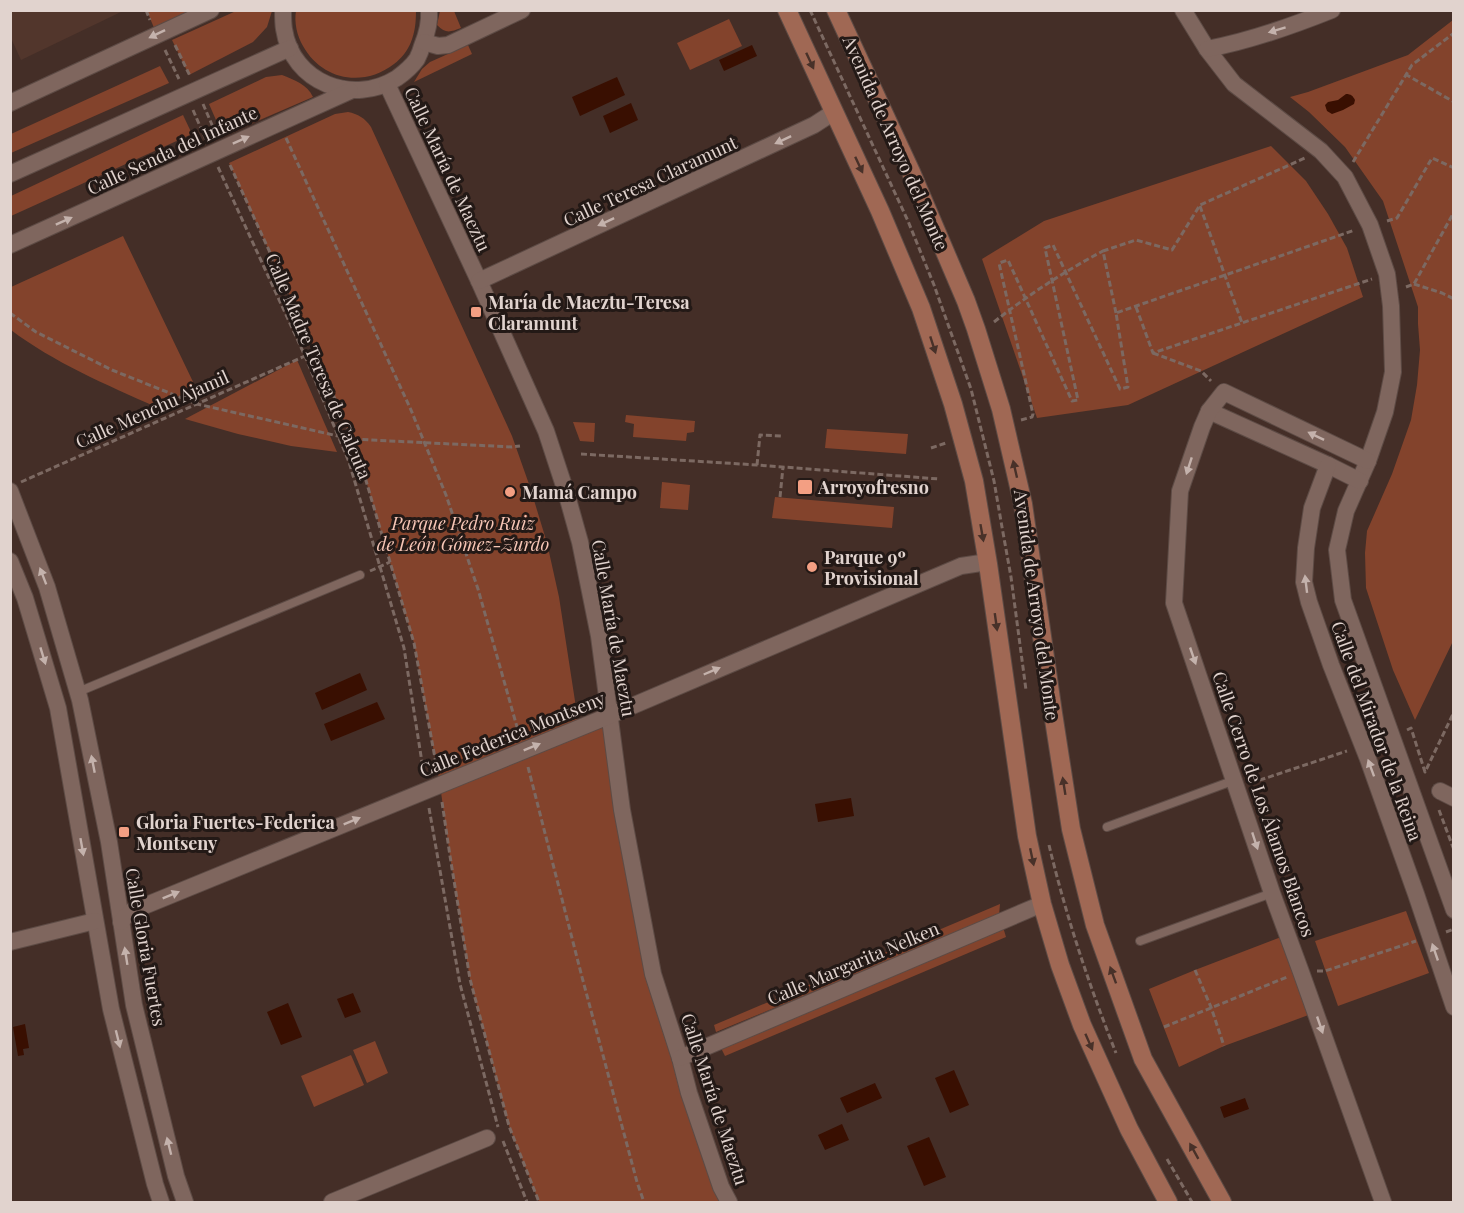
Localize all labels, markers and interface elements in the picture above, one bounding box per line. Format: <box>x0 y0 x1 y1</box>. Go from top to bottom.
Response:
one-way arrow <box>1268 25 1286 35</box>
one-way arrow <box>149 30 166 39</box>
street label: Avenida de Arroyo del Monte <box>837 31 954 254</box>
one-way arrow <box>806 53 815 70</box>
street label: Calle María de Maeztu <box>399 83 497 256</box>
street label: Calle Senda del Infante <box>83 100 261 200</box>
street label: Calle Teresa Claramunt <box>559 130 741 232</box>
one-way arrow <box>233 135 251 145</box>
one-way arrow <box>775 136 792 145</box>
one-way arrow <box>854 156 863 173</box>
one-way arrow <box>55 217 72 226</box>
one-way arrow <box>598 218 615 227</box>
street label: Calle Madre Teresa de Calcuta <box>260 249 378 483</box>
place label: María de Maeztu-Teresa Claramunt <box>488 290 690 335</box>
marker: María de Maeztu-Teresa Claramunt <box>469 305 483 319</box>
one-way arrow <box>929 336 938 354</box>
street label: Calle Menchu Ajamil <box>72 364 232 454</box>
one-way arrow <box>1307 431 1324 441</box>
one-way arrow <box>1183 457 1193 475</box>
one-way arrow <box>1010 460 1020 478</box>
place label: Arroyofresno <box>817 475 929 499</box>
marker: Arroyofresno <box>796 478 814 496</box>
place label: Mamá Campo <box>522 480 637 504</box>
marker: Mamá Campo <box>503 485 517 499</box>
street label: Avenida de Arroyo del Monte <box>1009 487 1065 722</box>
park label: Parque Pedro Ruiz de León Gómez-Zurdo <box>377 511 550 556</box>
one-way arrow <box>978 524 987 543</box>
street label: Calle María de Maeztu <box>587 538 641 719</box>
place label: Parque 9º Provisional <box>824 545 919 590</box>
marker: Parque 9º Provisional <box>805 560 819 574</box>
one-way arrow <box>38 567 47 585</box>
one-way arrow <box>1301 575 1311 594</box>
one-way arrow <box>991 613 1000 632</box>
street label: Calle del Mirador de la Reina <box>1326 618 1428 844</box>
one-way arrow <box>38 647 48 665</box>
one-way arrow <box>1188 647 1198 665</box>
one-way arrow <box>703 666 721 675</box>
street label: Calle Cerro de Los Álamos Blancos <box>1207 668 1321 940</box>
street label: Calle Federica Montseny <box>416 686 608 782</box>
one-way arrow <box>523 742 541 751</box>
one-way arrow <box>88 754 97 773</box>
one-way arrow <box>1365 758 1375 776</box>
one-way arrow <box>1059 777 1068 796</box>
place label: Gloria Fuertes-Federica Montseny <box>136 810 335 855</box>
one-way arrow <box>343 816 361 826</box>
marker: Gloria Fuertes-Federica Montseny <box>117 825 131 839</box>
one-way arrow <box>1251 832 1260 850</box>
one-way arrow <box>78 838 87 857</box>
one-way arrow <box>1027 847 1037 866</box>
street label: Calle Gloria Fuertes <box>120 866 172 1028</box>
one-way arrow <box>163 890 181 900</box>
street label: Calle Margarita Nelken <box>763 916 943 1010</box>
one-way arrow <box>1429 943 1439 961</box>
one-way arrow <box>122 946 131 965</box>
one-way arrow <box>1107 966 1117 984</box>
street label: Calle María de Maeztu <box>676 1010 754 1188</box>
one-way arrow <box>1316 1016 1326 1034</box>
one-way arrow <box>114 1029 124 1048</box>
one-way arrow <box>1085 1034 1094 1051</box>
one-way arrow <box>163 1137 173 1155</box>
one-way arrow <box>1189 1143 1199 1160</box>

